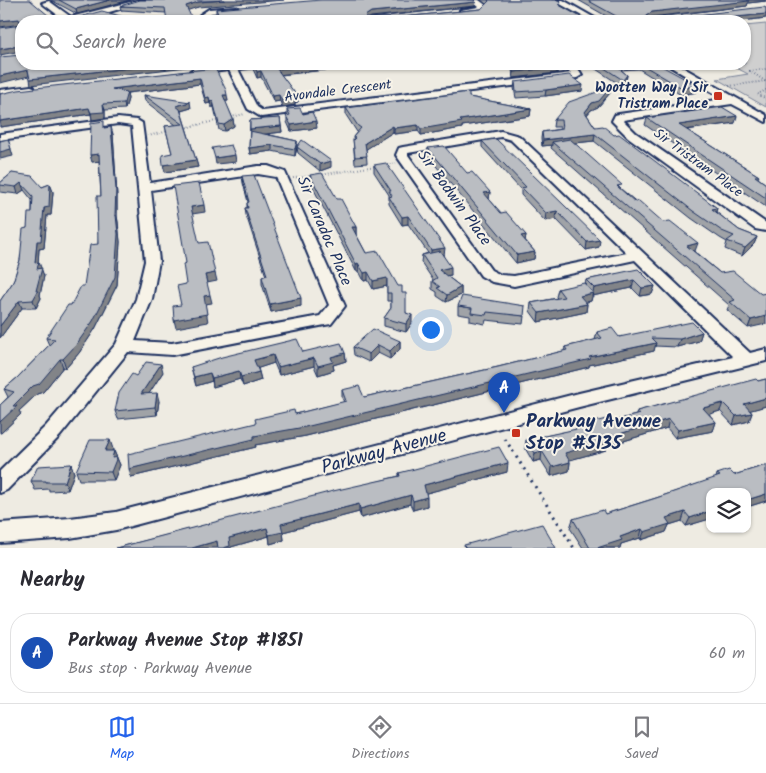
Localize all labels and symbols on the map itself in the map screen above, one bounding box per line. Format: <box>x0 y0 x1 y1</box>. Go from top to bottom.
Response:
street label: Avondale Crescent <box>283 73 393 108</box>
place label: Wootten Way / Sir Tristram Place <box>595 77 709 115</box>
marker: Wootten Way / Sir Tristram Place <box>712 90 724 102</box>
street label: Sir Tristram Place <box>649 123 748 203</box>
street label: Sir Bodwin Place <box>411 145 497 251</box>
street label: Sir Caradoc Place <box>290 172 358 290</box>
your location <box>418 317 444 343</box>
pin: A <box>488 372 520 413</box>
place label: Parkway Avenue Stop #5135 <box>526 407 661 459</box>
street label: Parkway Avenue <box>318 421 450 483</box>
marker: Parkway Avenue Stop #5135 <box>510 427 522 439</box>

